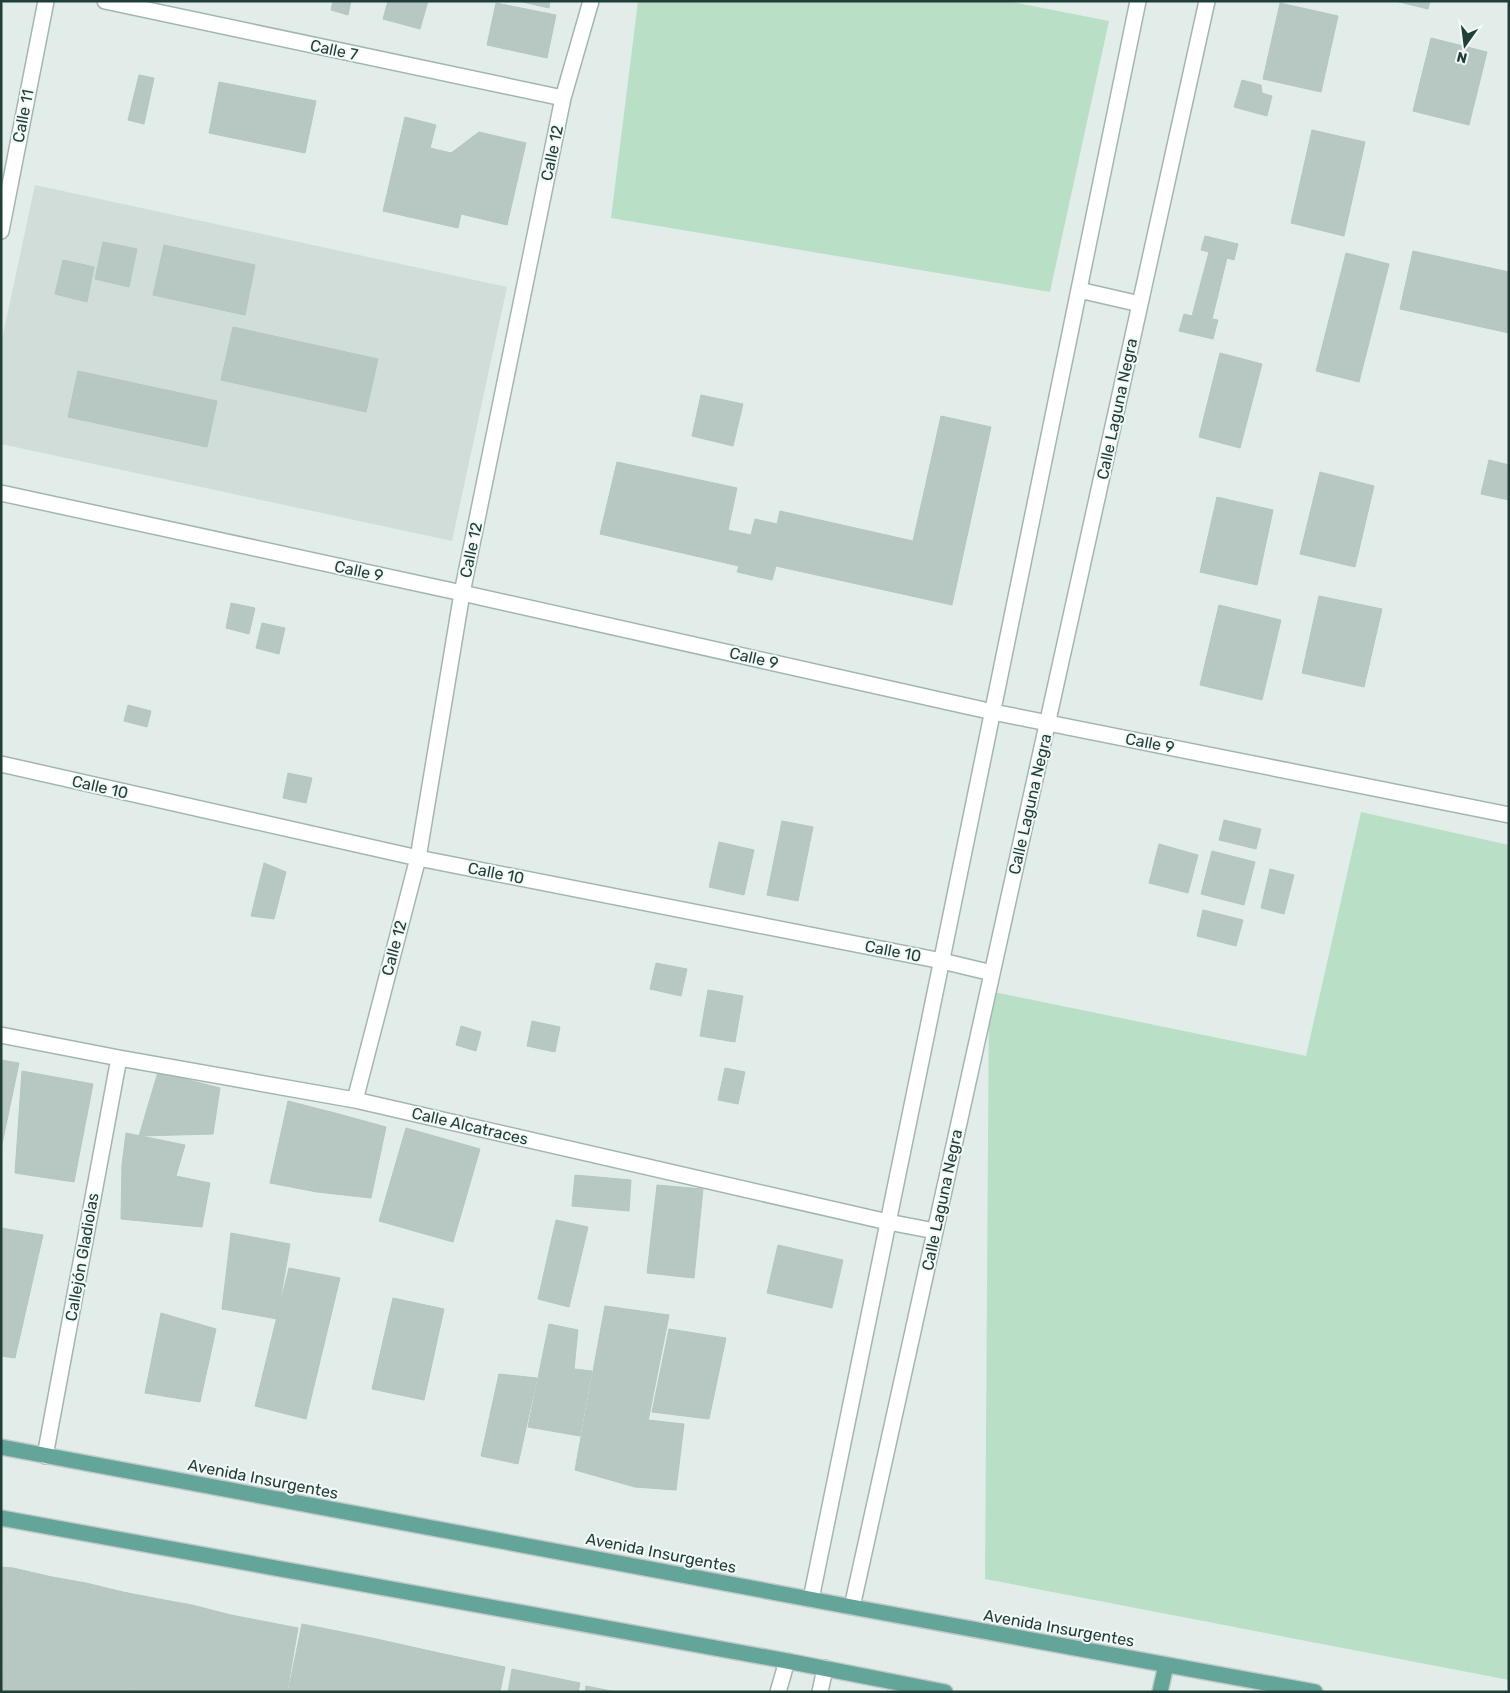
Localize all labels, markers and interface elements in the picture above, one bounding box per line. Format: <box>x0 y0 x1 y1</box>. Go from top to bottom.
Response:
north arrow <box>1440 20 1490 70</box>
street label: Calle 7 <box>308 36 360 64</box>
text: N <box>1455 48 1469 67</box>
street label: Calle 11 <box>9 88 37 144</box>
street label: Calle 12 <box>537 123 567 183</box>
street label: Calle Laguna Negra <box>1093 337 1141 481</box>
street label: Calle 12 <box>456 520 486 580</box>
street label: Calle 9 <box>333 557 385 585</box>
street label: Calle 9 <box>728 643 780 673</box>
street label: Calle 9 <box>1124 729 1176 757</box>
street label: Calle Laguna Negra <box>1005 732 1055 876</box>
street label: Calle 10 <box>70 771 130 803</box>
street label: Calle 10 <box>466 858 526 888</box>
street label: Calle 12 <box>378 918 410 978</box>
street label: Calle 10 <box>863 936 923 966</box>
street label: Calle Alcatraces <box>410 1103 530 1149</box>
street label: Calle Laguna Negra <box>918 1128 966 1272</box>
street label: Callejón Gladiolas <box>61 1191 103 1323</box>
street label: Avenida Insurgentes <box>186 1455 340 1503</box>
street label: Avenida Insurgentes <box>584 1529 738 1577</box>
street label: Avenida Insurgentes <box>982 1605 1136 1651</box>

